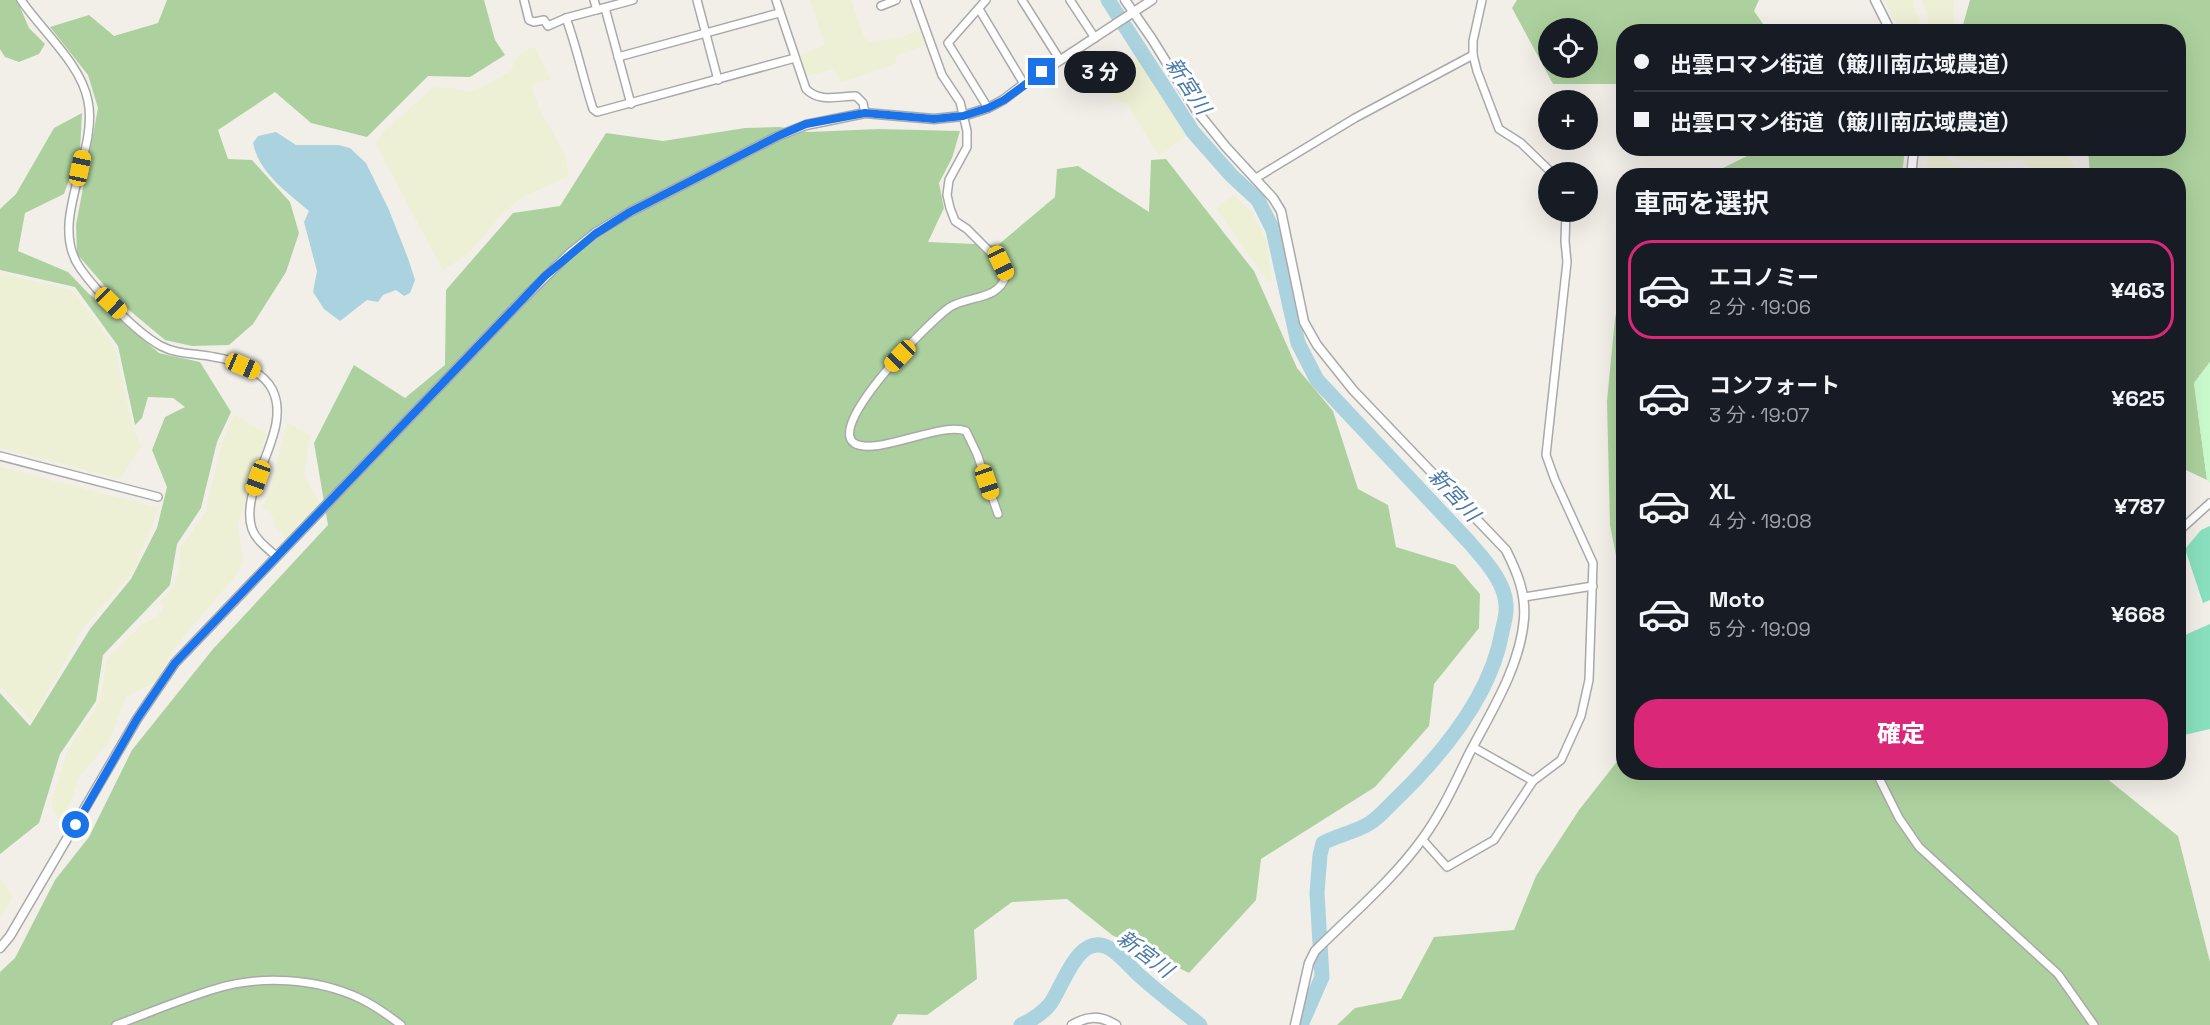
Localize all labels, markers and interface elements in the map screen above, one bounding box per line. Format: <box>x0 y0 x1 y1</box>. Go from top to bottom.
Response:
map controls <box>1538 18 1598 222</box>
button: locate <box>1538 18 1598 78</box>
text: 出雲ロマン街道（簸川南広域農道） <box>1670 50 2022 78</box>
callout: 3 分 <box>1063 51 1135 93</box>
water label: 新宮川 <box>1160 52 1218 121</box>
route end <box>1028 58 1055 85</box>
text: 3 分 <box>1081 59 1119 85</box>
button: + <box>1538 90 1598 150</box>
text: 出雲ロマン街道（簸川南広域農道） <box>1670 108 2022 136</box>
car <box>67 149 93 187</box>
button: − <box>1538 162 1598 222</box>
text: 車両を選択 <box>1634 186 1769 221</box>
car <box>985 243 1017 283</box>
icon: car <box>1637 263 1691 317</box>
text: エコノミー <box>1709 263 1819 291</box>
text: ¥463 <box>2110 276 2165 304</box>
car <box>92 284 130 322</box>
text: 2 分 · 19:06 <box>1709 294 1811 320</box>
car <box>881 337 919 375</box>
car <box>223 351 263 381</box>
icon: car <box>1637 371 1691 425</box>
text: コンフォート <box>1709 371 1840 399</box>
text: ¥625 <box>2112 384 2165 412</box>
text: 3 分 · 19:07 <box>1709 402 1810 428</box>
car <box>243 458 273 498</box>
car <box>973 462 1001 502</box>
water label: 新宮川 <box>1423 462 1487 528</box>
text: XL <box>1709 477 1735 505</box>
icon: car <box>1637 479 1691 533</box>
text: ¥787 <box>2114 492 2165 520</box>
text: 4 分 · 19:08 <box>1709 508 1812 534</box>
text: Moto <box>1709 585 1765 613</box>
icon: car <box>1637 587 1691 641</box>
text: ¥668 <box>2111 600 2165 628</box>
text: 5 分 · 19:09 <box>1709 616 1811 642</box>
button: 確定 <box>1634 699 2168 768</box>
route start <box>62 811 89 838</box>
water label: 新宮川 <box>1112 924 1180 985</box>

